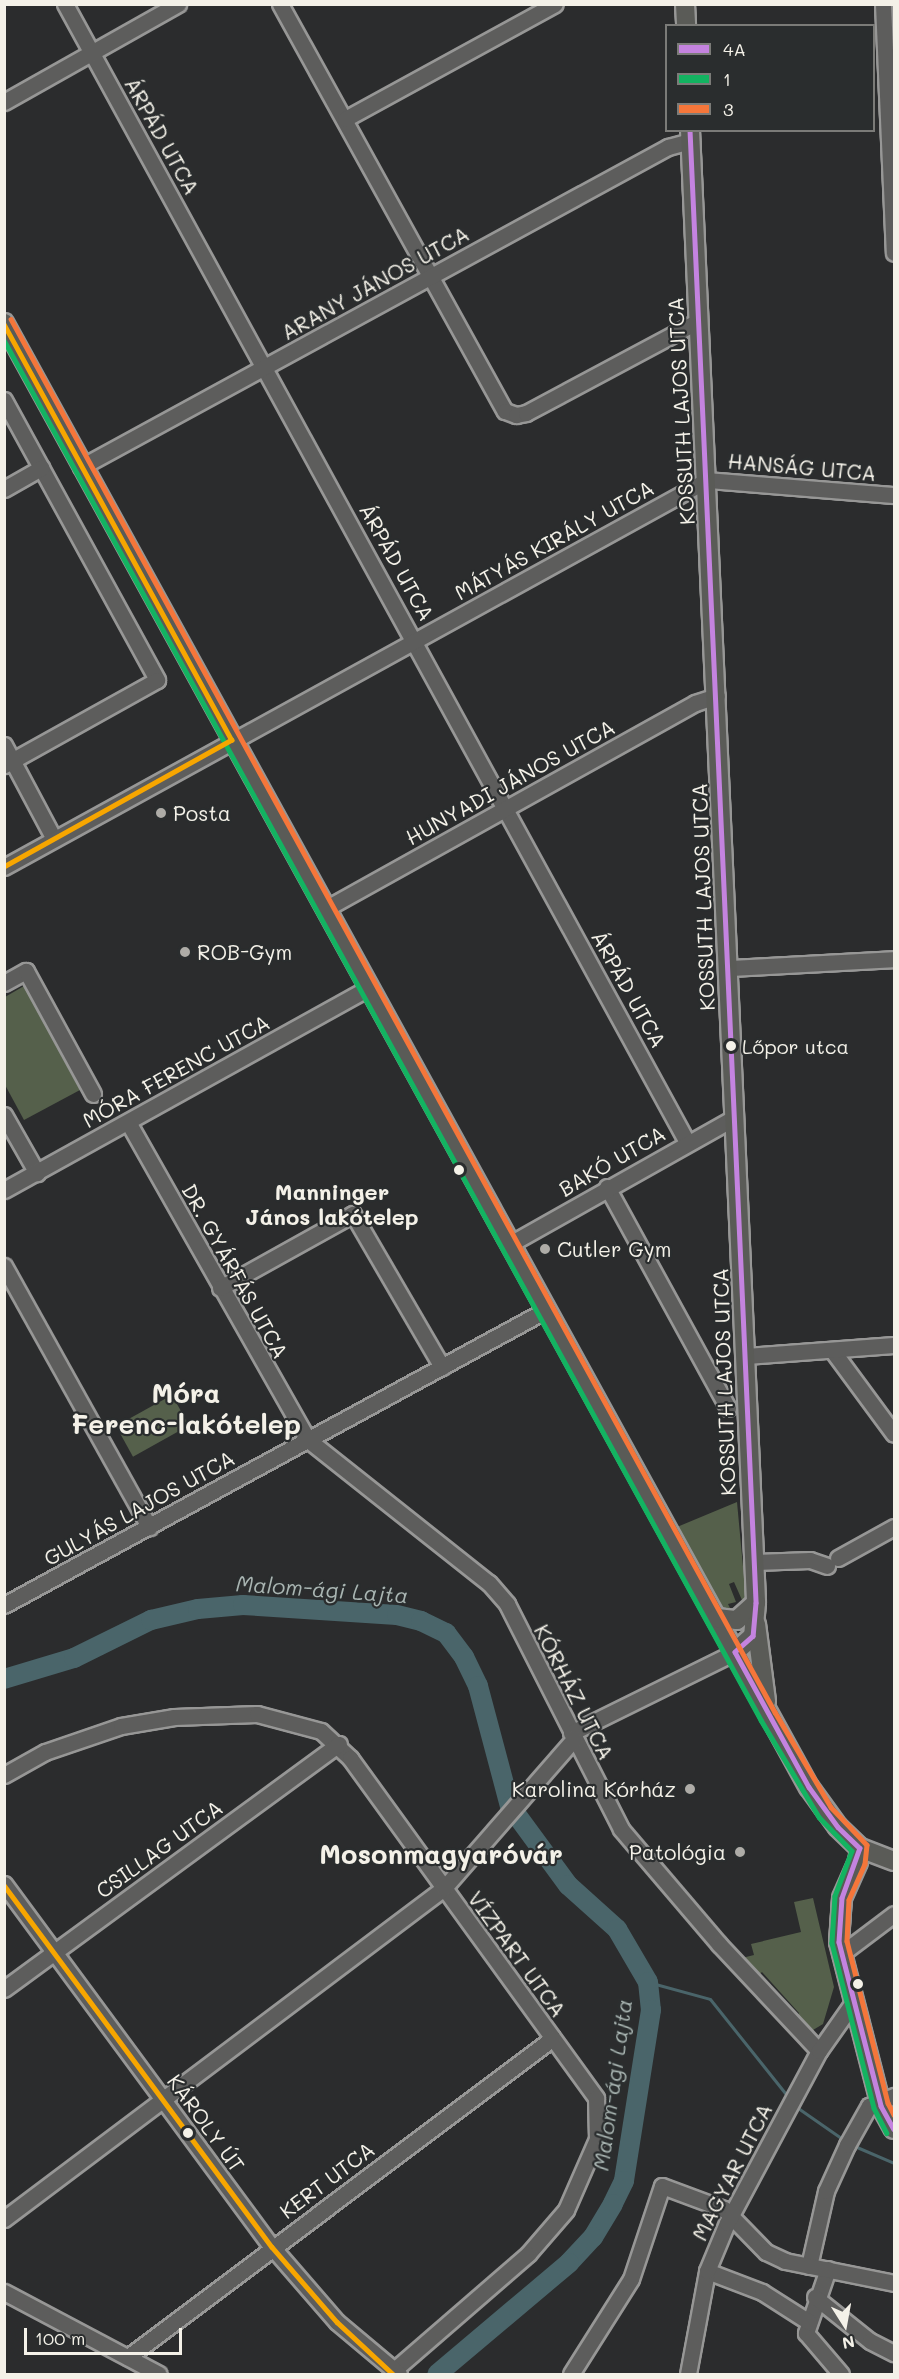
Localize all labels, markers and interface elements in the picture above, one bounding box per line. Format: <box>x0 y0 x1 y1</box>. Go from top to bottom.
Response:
legend <box>665 24 875 132</box>
text: 4A <box>723 37 746 61</box>
text: 1 <box>723 67 731 91</box>
street label: ÁRPÁD UTCA <box>119 73 205 199</box>
text: 3 <box>723 97 734 121</box>
street label: ARANY JÁNOS UTCA <box>277 221 473 345</box>
street label: KOSSUTH LAJOS UTCA <box>662 297 700 525</box>
street label: HANSÁG UTCA <box>727 448 877 486</box>
street label: MÁTYÁS KIRÁLY UTCA <box>450 475 658 605</box>
street label: ÁRPÁD UTCA <box>354 499 440 625</box>
street label: HUNYADI JÁNOS UTCA <box>401 714 619 850</box>
street label: KOSSUTH LAJOS UTCA <box>686 783 720 1011</box>
place label: Posta <box>173 800 231 826</box>
marker: Posta <box>154 806 168 820</box>
street label: ÁRPÁD UTCA <box>586 926 672 1052</box>
place label: ROB-Gym <box>197 939 292 965</box>
marker: ROB-Gym <box>178 945 192 959</box>
street label: MÓRA FERENC UTCA <box>78 1009 274 1133</box>
place label: Lőpor utca <box>742 1034 849 1058</box>
marker: Lőpor utca <box>725 1040 737 1052</box>
street label: BAKÓ UTCA <box>554 1120 670 1202</box>
unlabelled marker <box>453 1164 465 1176</box>
district label: Manninger János lakótelep <box>245 1178 419 1230</box>
street label: DR. GYÁRFÁS UTCA <box>177 1179 293 1363</box>
place label: Cutler Gym <box>557 1236 672 1262</box>
marker: Cutler Gym <box>538 1242 552 1256</box>
street label: KOSSUTH LAJOS UTCA <box>707 1268 741 1496</box>
district label: Móra Ferenc-lakótelep <box>71 1376 301 1439</box>
street label: GULYÁS LAJOS UTCA <box>39 1445 239 1571</box>
water label: Malom-ági Lajta <box>235 1570 409 1608</box>
street label: KÓRHÁZ UTCA <box>529 1620 619 1764</box>
place label: Karolina Kórház <box>512 1776 676 1802</box>
marker: Karolina Kórház <box>681 1780 699 1798</box>
street label: CSILLAG UTCA <box>91 1795 227 1903</box>
district label: Mosonmagyaróvár <box>319 1838 563 1870</box>
place label: Patológia <box>629 1839 726 1865</box>
marker: Patológia <box>731 1843 749 1861</box>
street label: VÍZPART UTCA <box>463 1886 571 2022</box>
unlabelled marker <box>852 1978 864 1990</box>
water label: Malom-ági Lajta <box>587 1998 637 2172</box>
street label: KÁROLY ÚT <box>162 2069 250 2177</box>
street label: MAGYAR UTCA <box>687 2099 777 2245</box>
unlabelled marker <box>182 2127 194 2139</box>
street label: KERT UTCA <box>275 2136 379 2224</box>
north arrow <box>815 2295 875 2355</box>
scale bar <box>27 2316 184 2354</box>
text: 100 m <box>35 2326 85 2350</box>
text: N <box>841 2332 856 2355</box>

